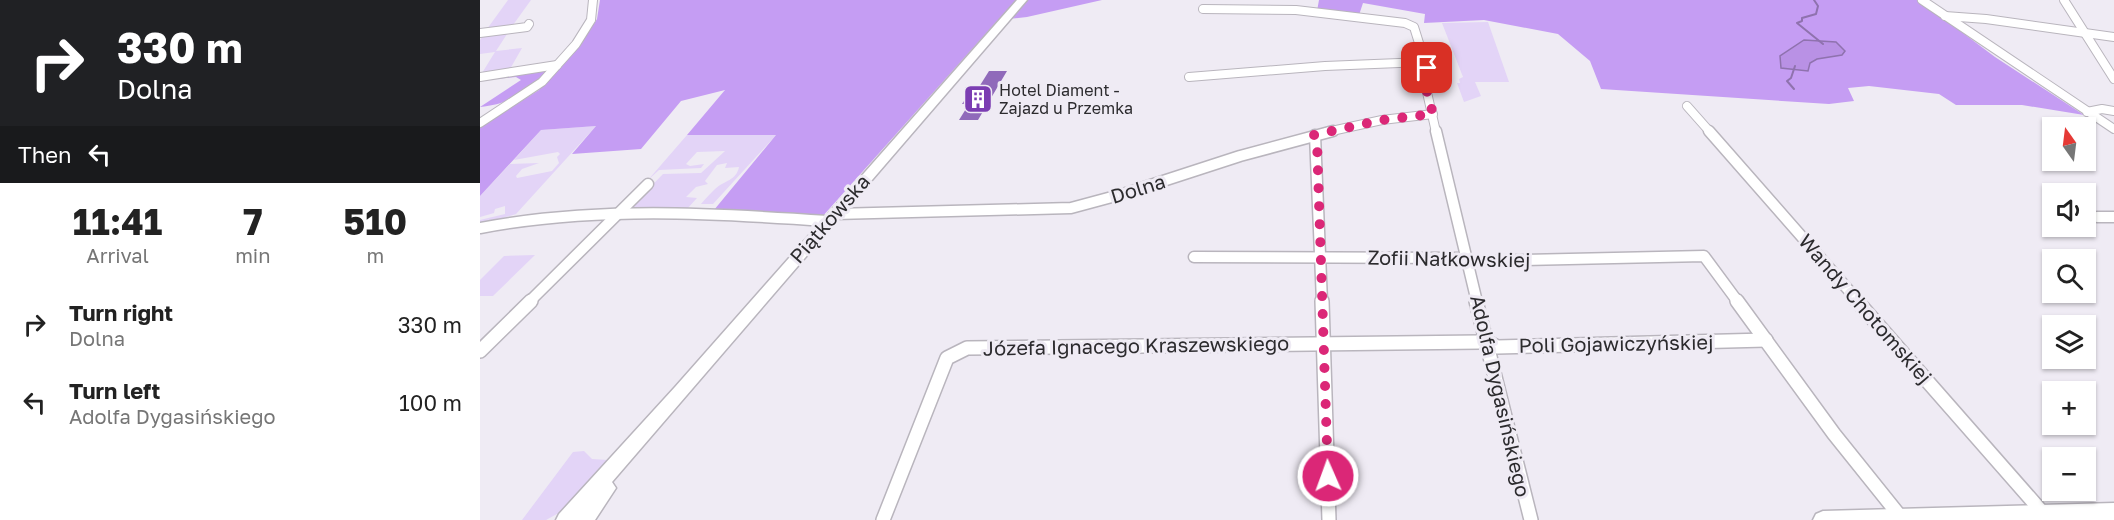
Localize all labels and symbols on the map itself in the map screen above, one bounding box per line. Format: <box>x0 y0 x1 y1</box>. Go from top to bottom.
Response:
pin <box>1401 42 1452 93</box>
place label: Hotel Diament - Zajazd u Przemka <box>999 80 1133 118</box>
building icon: Hotel Diament - Zajazd u Przemka <box>962 83 994 115</box>
north arrow <box>2042 117 2096 171</box>
street label: Dolna <box>1107 168 1168 208</box>
street label: Piątkowska <box>784 169 874 268</box>
street label: Wandy Chotomskiej <box>1794 229 1937 388</box>
street label: Zofii Nałkowskiej <box>1367 245 1531 271</box>
street label: Adolfa Dygasińskiego <box>1466 292 1536 499</box>
street label: Poli Gojawiczyńskiej <box>1518 329 1714 357</box>
street label: Józefa Ignacego Kraszewskiego <box>983 330 1289 360</box>
position arrow <box>1296 444 1360 508</box>

